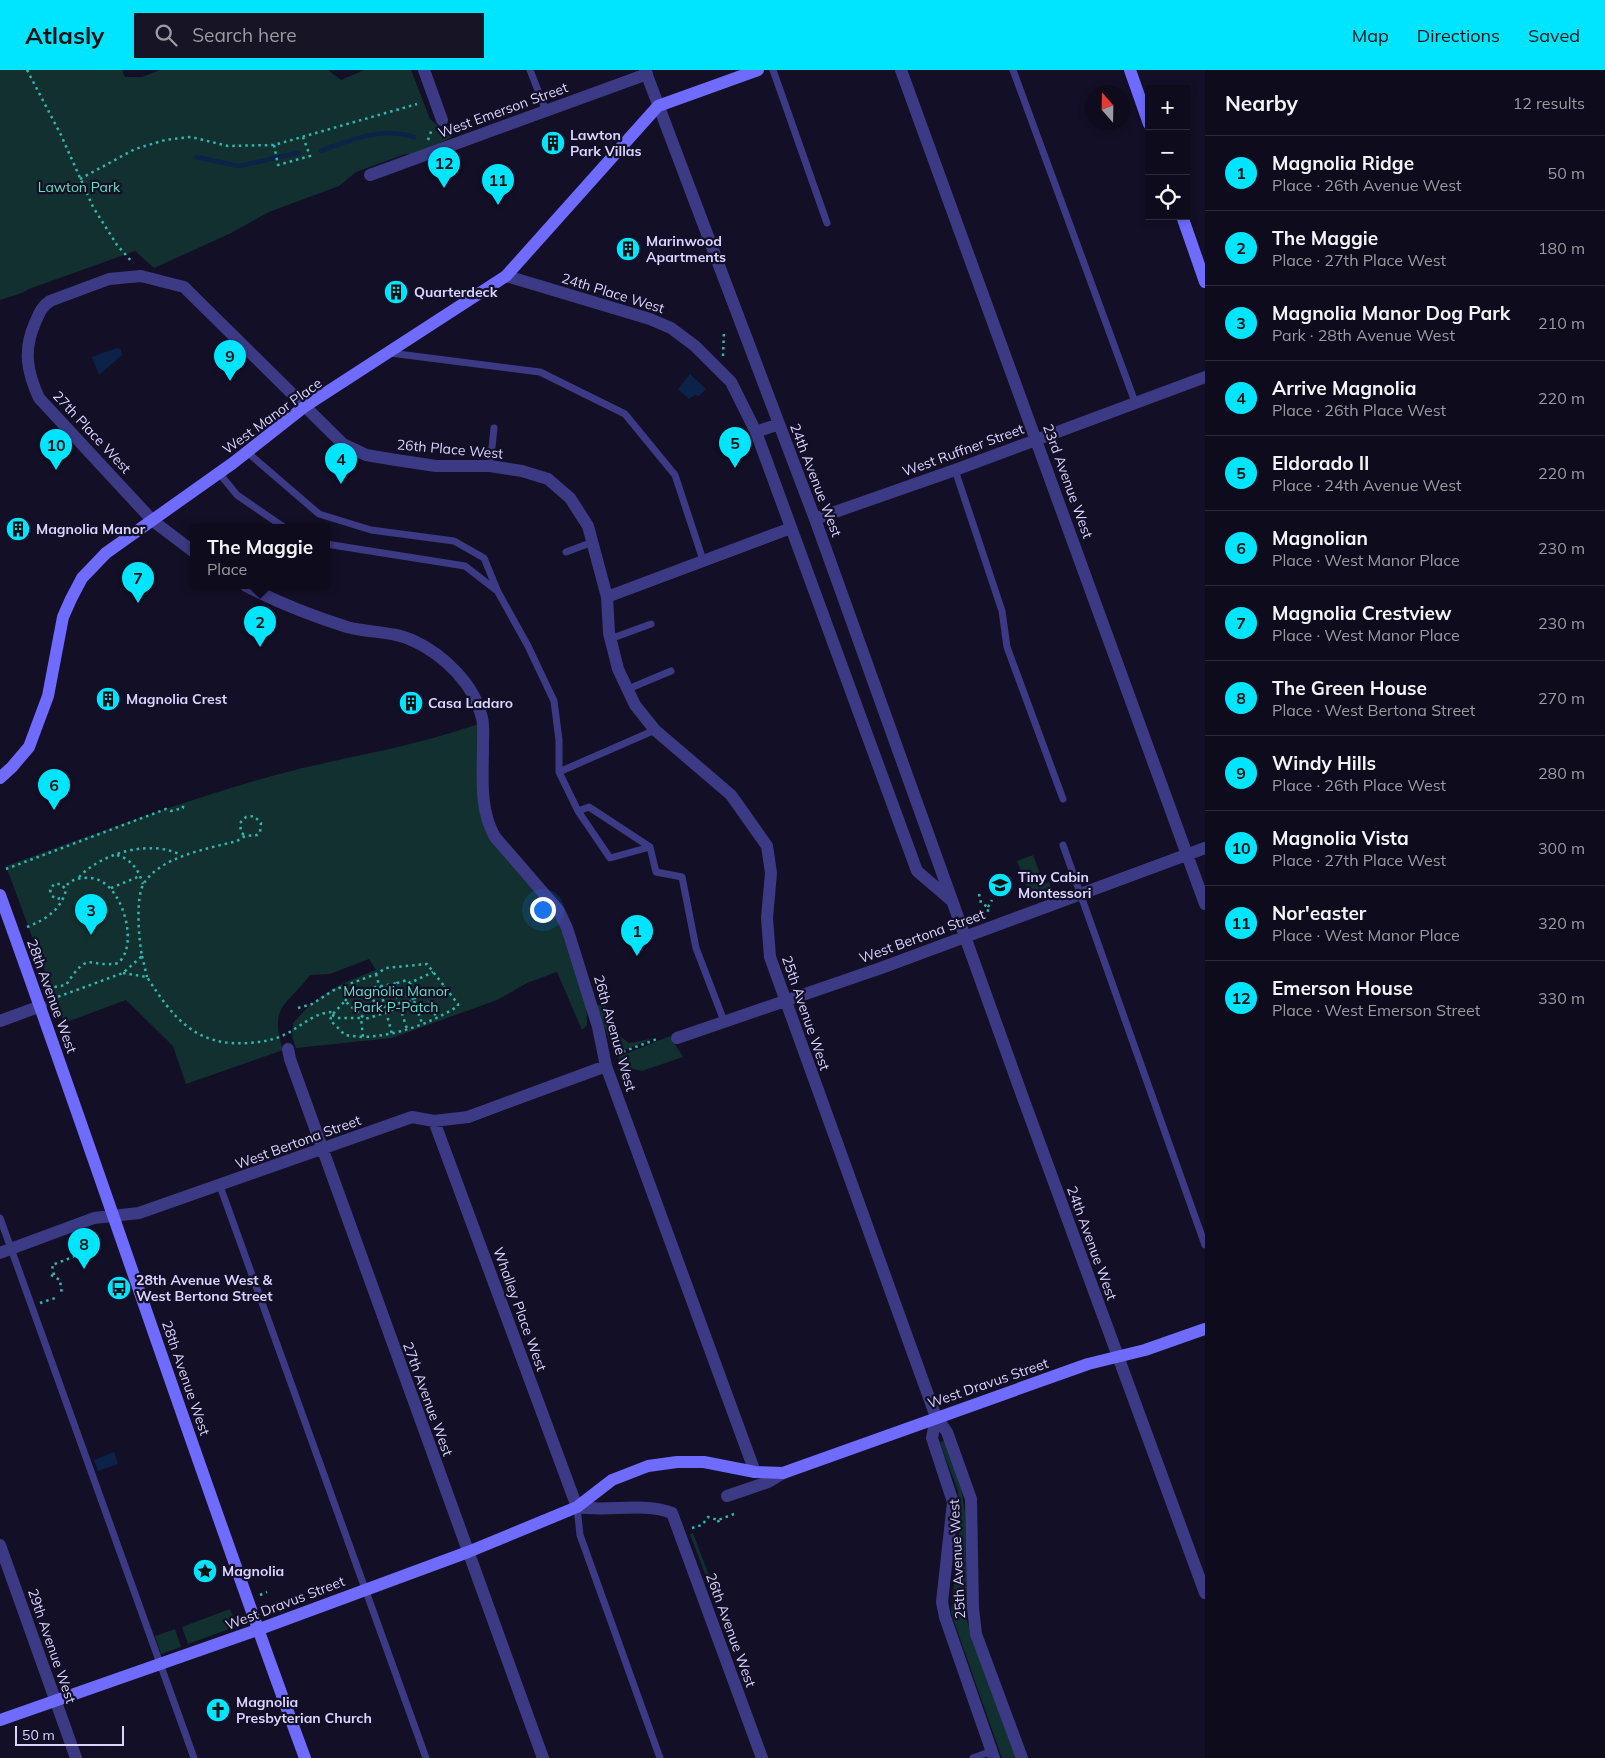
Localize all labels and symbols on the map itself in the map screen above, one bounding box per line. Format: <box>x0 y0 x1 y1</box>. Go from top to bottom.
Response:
street label: West Emerson Street <box>436 78 570 142</box>
north arrow <box>1085 85 1130 130</box>
place label: Lawton Park Villas <box>570 126 642 160</box>
building icon: Lawton Park Villas <box>540 130 566 156</box>
pin: 12 <box>428 147 460 188</box>
pin: 11 <box>482 164 514 205</box>
park label: Lawton Park <box>38 178 121 196</box>
place label: Marinwood Apartments <box>646 232 726 266</box>
building icon: Marinwood Apartments <box>615 236 641 262</box>
street label: 24th Place West <box>559 269 667 317</box>
building icon: Quarterdeck <box>383 279 409 305</box>
place label: Quarterdeck <box>414 283 498 301</box>
pin: 9 <box>214 340 246 381</box>
street label: West Manor Place <box>219 374 325 458</box>
street label: 27th Place West <box>49 387 135 477</box>
street label: West Ruffner Street <box>900 420 1026 480</box>
street label: 24th Avenue West <box>786 421 846 539</box>
street label: 23rd Avenue West <box>1039 421 1097 541</box>
pin: 5 <box>719 427 751 468</box>
pin: 10 <box>40 429 72 470</box>
street label: 26th Place West <box>396 435 504 463</box>
pin: 4 <box>325 443 357 484</box>
building icon: Magnolia Manor <box>5 516 31 542</box>
place label: Magnolia Manor <box>36 520 146 538</box>
pin: 7 <box>122 562 154 603</box>
pin: 2 <box>244 606 276 647</box>
building icon: Magnolia Crest <box>95 686 121 712</box>
place label: Magnolia Crest <box>126 690 228 708</box>
building icon: Casa Ladaro <box>398 690 424 716</box>
place label: Casa Ladaro <box>428 694 513 712</box>
pin: 6 <box>38 769 70 810</box>
place label: Tiny Cabin Montessori <box>1018 868 1091 902</box>
school or university icon: Tiny Cabin Montessori <box>987 872 1013 898</box>
pin: 3 <box>75 894 107 935</box>
your location <box>530 897 556 923</box>
street label: West Bertona Street <box>857 905 987 967</box>
pin: 1 <box>621 915 653 956</box>
street label: 28th Avenue West <box>23 936 81 1056</box>
street label: 25th Avenue West <box>778 953 834 1073</box>
street label: 26th Avenue West <box>590 973 640 1093</box>
park label: Magnolia Manor Park P-Patch <box>343 982 450 1016</box>
street label: West Bertona Street <box>233 1111 363 1173</box>
street label: 24th Avenue West <box>1063 1183 1121 1303</box>
pin: 8 <box>68 1228 100 1269</box>
street label: Whalley Place West <box>489 1245 551 1373</box>
place label: 28th Avenue West & West Bertona Street <box>136 1271 273 1305</box>
bus stop icon: 28th Avenue West & West Bertona Street <box>106 1275 132 1301</box>
street label: 28th Avenue West <box>158 1318 214 1438</box>
street label: 27th Avenue West <box>399 1339 457 1459</box>
street label: West Dravus Street <box>925 1354 1051 1412</box>
street label: 25th Avenue West <box>945 1498 969 1619</box>
place icon: Magnolia <box>192 1558 218 1584</box>
place label: Magnolia <box>222 1562 284 1580</box>
street label: 26th Avenue West <box>702 1570 760 1690</box>
street label: West Dravus Street <box>223 1572 347 1634</box>
street label: 29th Avenue West <box>24 1586 80 1706</box>
place label: Magnolia Presbyterian Church <box>236 1693 372 1727</box>
church icon: Magnolia Presbyterian Church <box>205 1697 231 1723</box>
scale bar <box>15 1723 124 1746</box>

